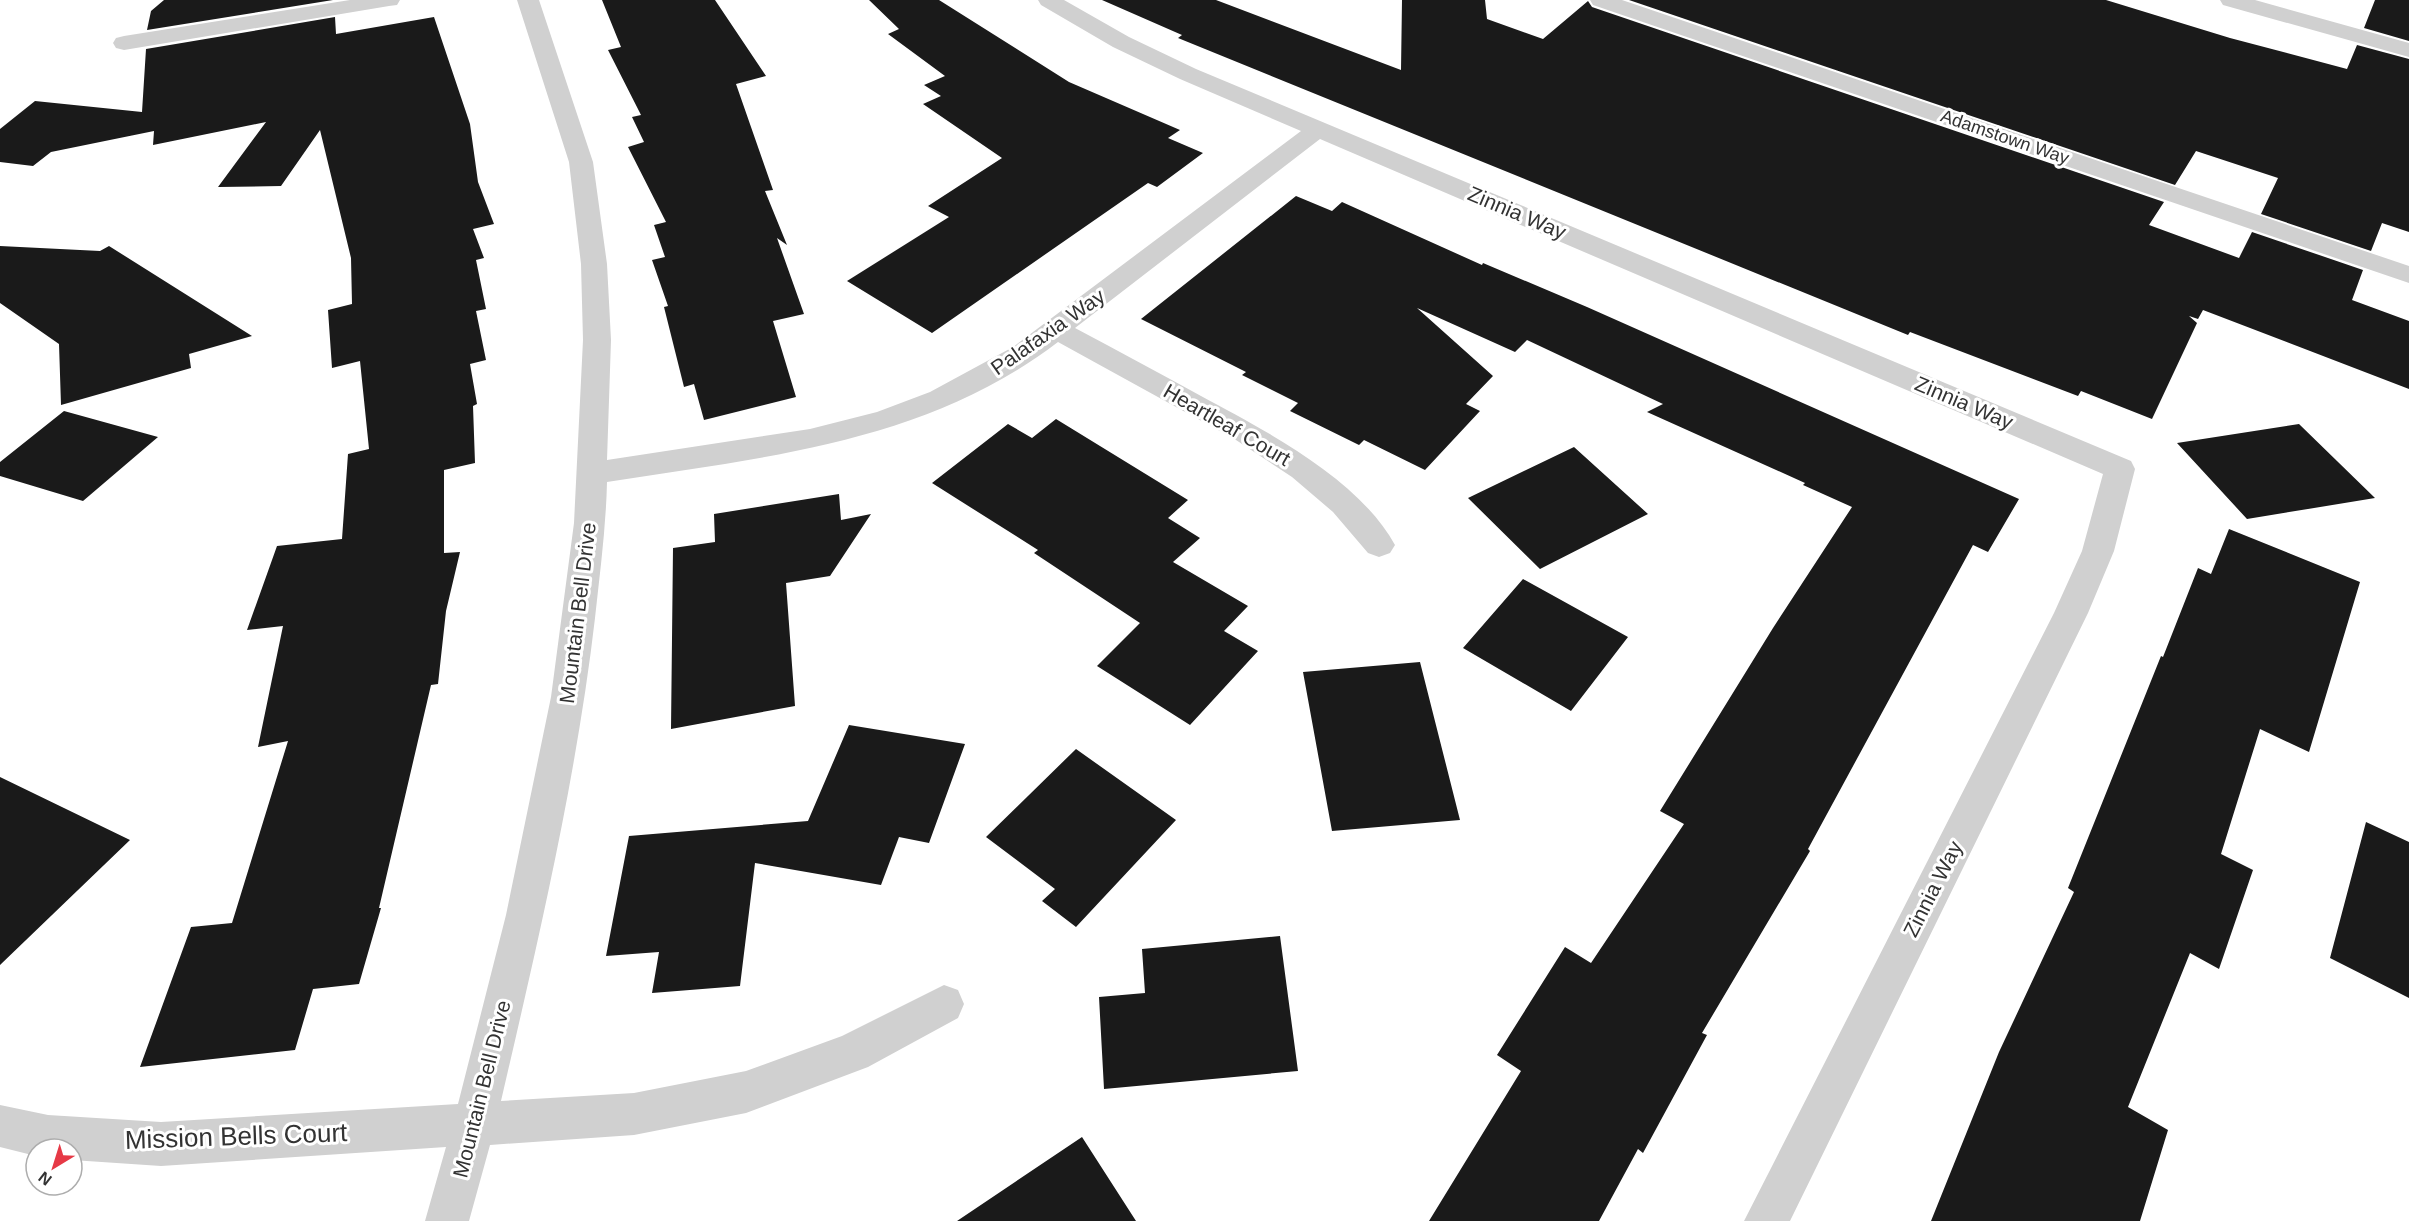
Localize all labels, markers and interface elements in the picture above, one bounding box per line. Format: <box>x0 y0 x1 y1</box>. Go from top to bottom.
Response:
street label: Adamstown Way <box>1938 106 2072 168</box>
street label: Zinnia Way <box>1465 182 1570 244</box>
street label: Palafaxia Way <box>986 284 1109 379</box>
street label: Zinnia Way <box>1912 372 2017 434</box>
street label: Heartleaf Court <box>1160 379 1295 470</box>
street label: Mountain Bell Drive <box>555 521 600 705</box>
street label: Zinnia Way <box>1899 837 1967 940</box>
street label: Mountain Bell Drive <box>448 998 515 1180</box>
street label: Mission Bells Court <box>124 1117 348 1155</box>
north arrow <box>24 1137 84 1197</box>
text: N <box>35 1168 55 1189</box>

